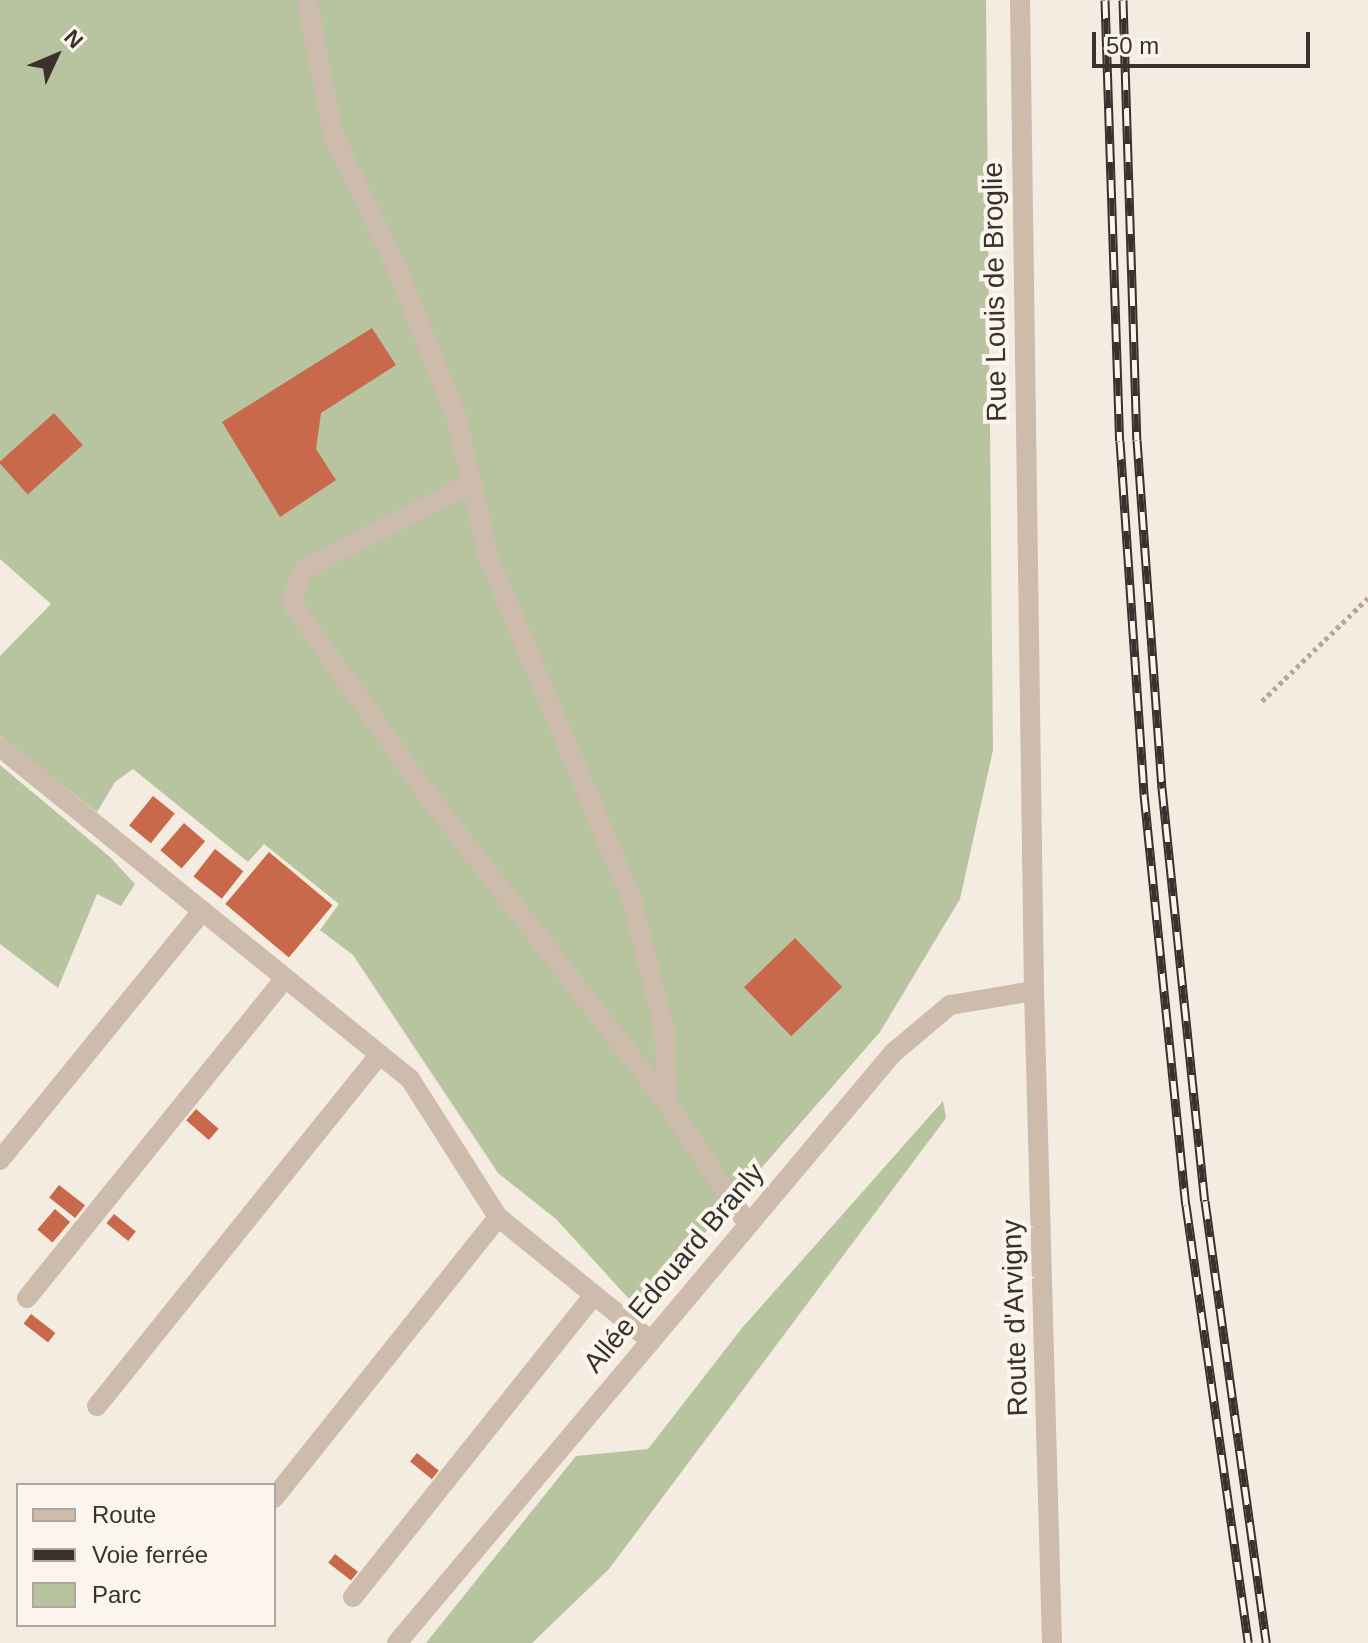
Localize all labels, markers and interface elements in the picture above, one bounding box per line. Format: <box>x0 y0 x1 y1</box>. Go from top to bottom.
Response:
north arrow <box>16 16 96 96</box>
scale bar <box>1096 16 1314 66</box>
text: N <box>59 25 88 53</box>
text: 50 m <box>1106 32 1159 59</box>
street label: Rue Louis de Broglie <box>976 162 1014 422</box>
street label: Allée Edouard Branly <box>577 1156 771 1380</box>
street label: Route d'Arvigny <box>995 1219 1035 1417</box>
legend <box>16 1483 276 1627</box>
text: Route <box>92 1501 156 1528</box>
text: Voie ferrée <box>92 1541 208 1568</box>
text: Parc <box>92 1581 141 1608</box>

